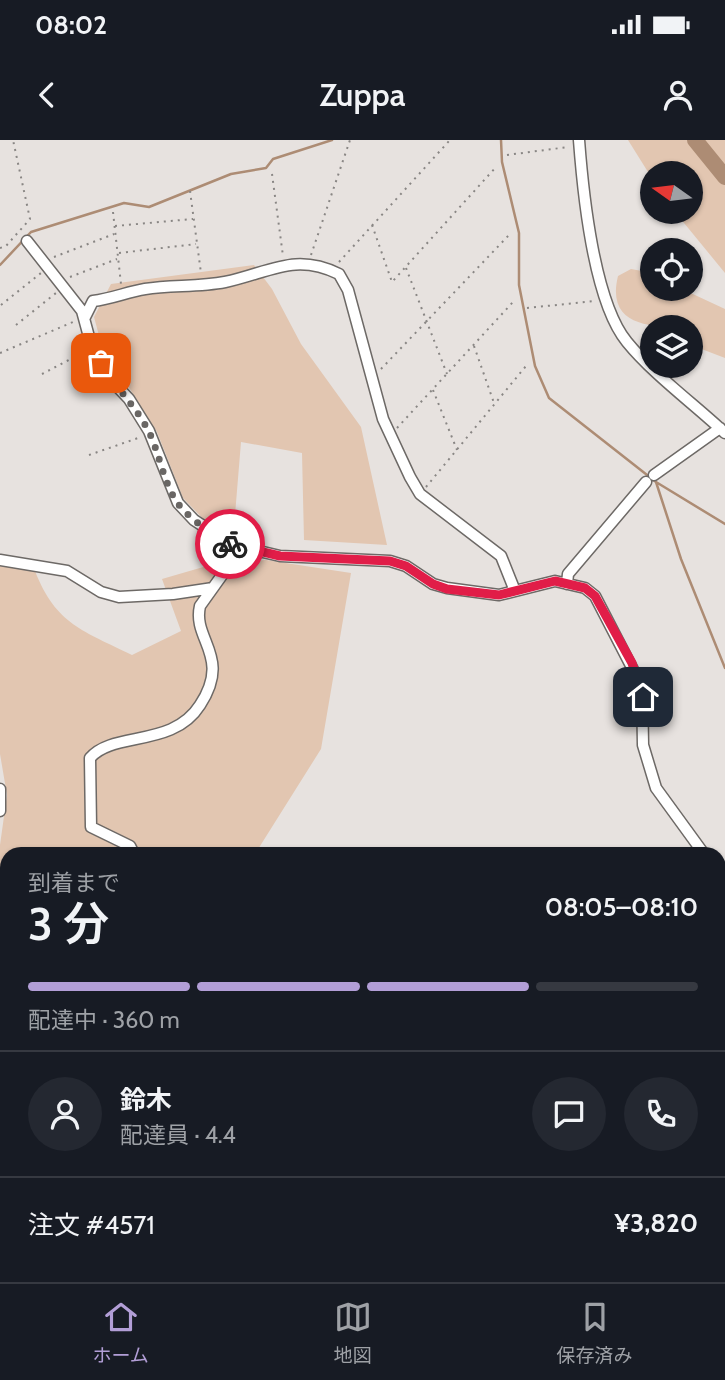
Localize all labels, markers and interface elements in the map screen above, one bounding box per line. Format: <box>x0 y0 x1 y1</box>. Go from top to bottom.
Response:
text: 08:02 <box>35 9 107 41</box>
text: Zuppa <box>320 75 405 114</box>
icon: back <box>28 76 66 114</box>
icon: person <box>659 76 697 114</box>
north arrow <box>640 161 704 224</box>
map controls <box>640 161 703 378</box>
button: locate <box>640 238 703 301</box>
button: layers <box>640 315 703 378</box>
pin <box>71 333 131 393</box>
icon: bag <box>82 344 120 382</box>
courier <box>195 509 265 579</box>
icon: bike <box>211 525 249 563</box>
pin <box>613 667 673 727</box>
icon: home <box>624 678 662 716</box>
text: 到着まで <box>28 869 120 897</box>
text: 08:05–08:10 <box>545 891 698 923</box>
text: 3 分 <box>28 896 109 952</box>
text: 配達中 · 360 m <box>28 1006 180 1034</box>
button: person <box>28 1077 102 1151</box>
button: chat <box>532 1077 606 1151</box>
button: phone <box>624 1077 698 1151</box>
text: 鈴木 <box>120 1084 172 1116</box>
text: 配達員 · 4.4 <box>120 1121 236 1149</box>
text: ¥3,820 <box>614 1207 698 1239</box>
text: 注文 #4571 <box>28 1209 155 1241</box>
tab: ホーム <box>92 1298 149 1367</box>
tab: 地図 <box>334 1298 372 1367</box>
tab: 保存済み <box>557 1298 633 1367</box>

